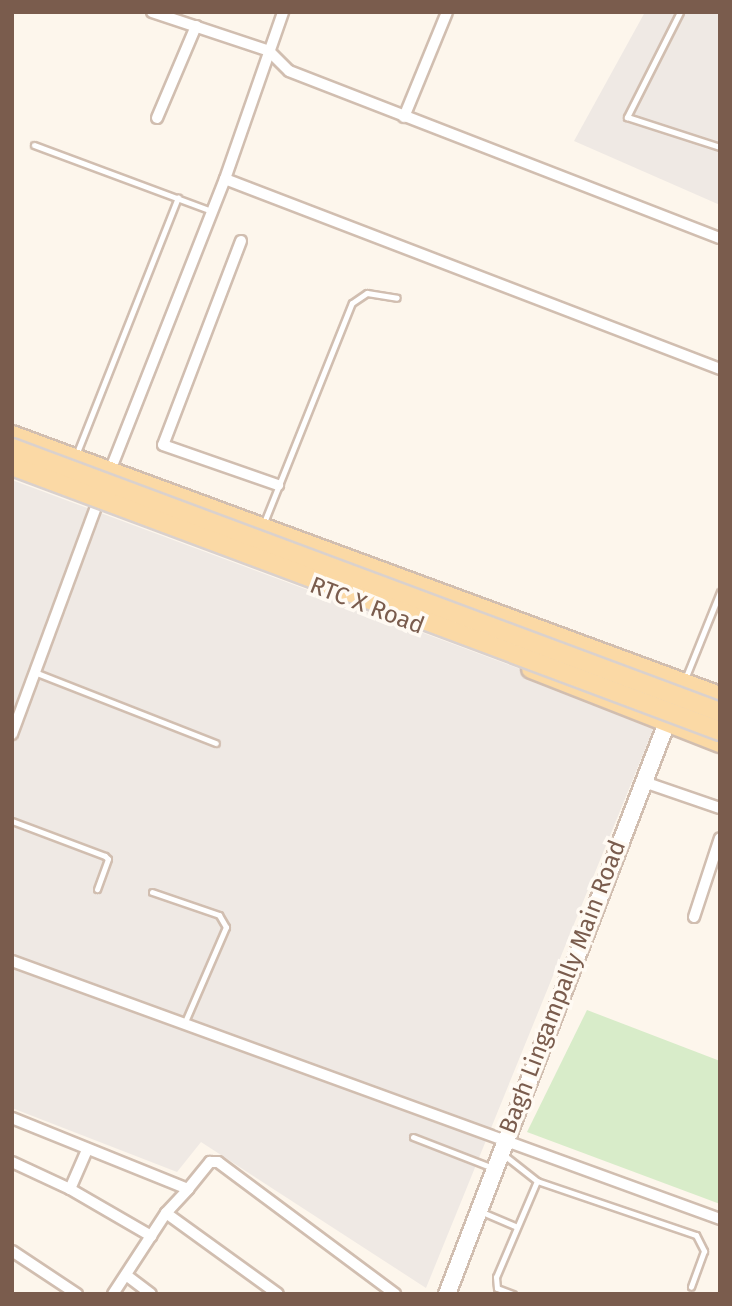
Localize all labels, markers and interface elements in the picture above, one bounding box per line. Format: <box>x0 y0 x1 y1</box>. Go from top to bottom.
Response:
street label: RTC X Road <box>306 571 428 641</box>
street label: Bagh Lingampally Main Road <box>494 836 632 1138</box>

